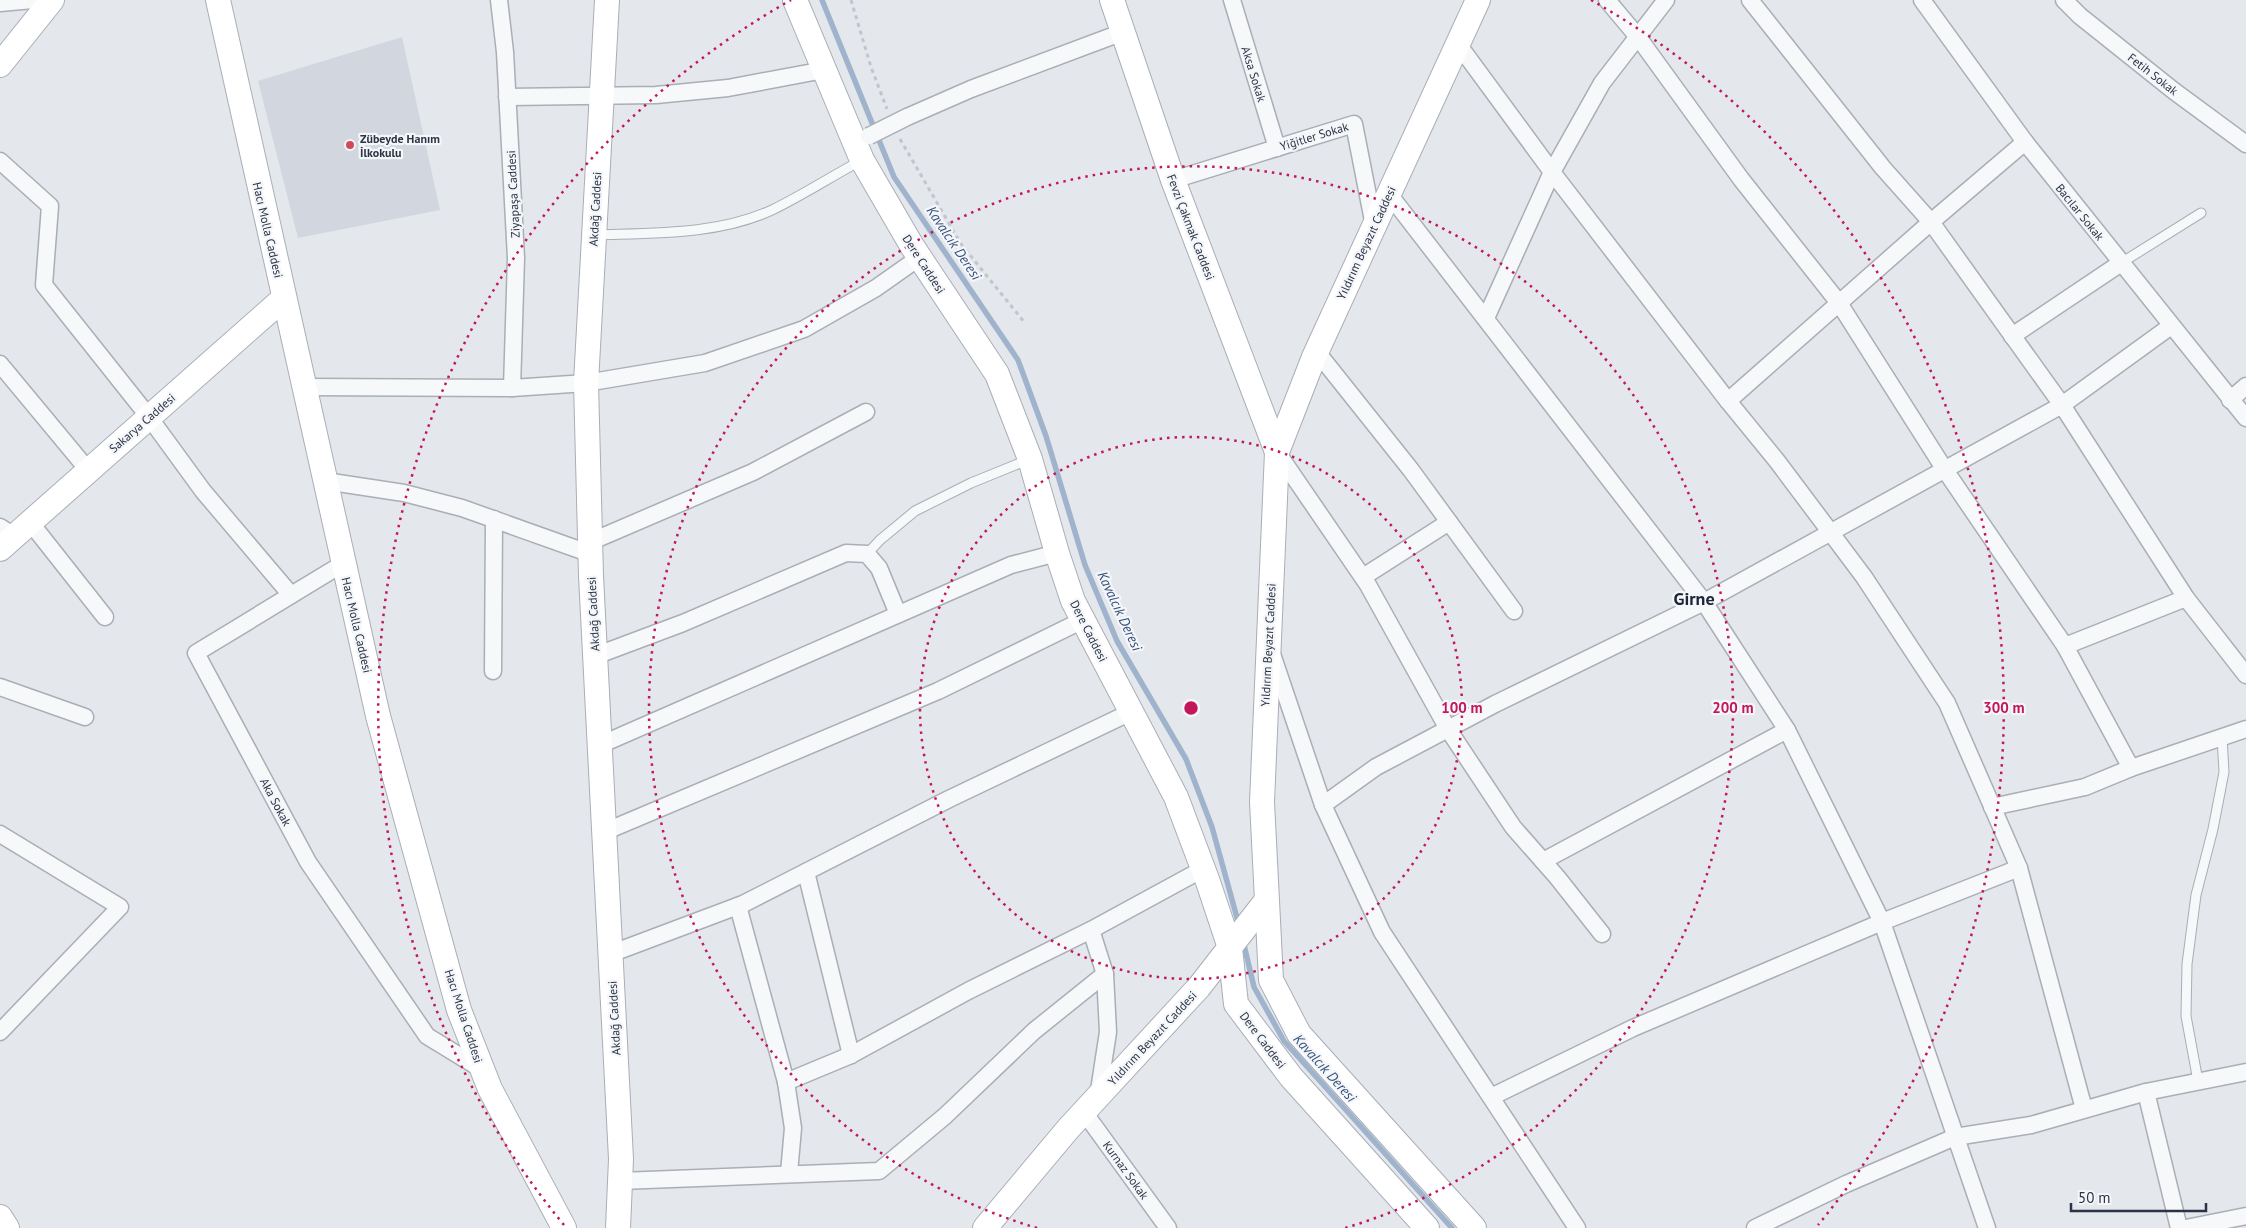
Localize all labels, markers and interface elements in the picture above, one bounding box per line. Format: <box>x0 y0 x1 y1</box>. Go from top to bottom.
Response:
street label: Aksa Sokak <box>1238 44 1270 104</box>
street label: Fetih Sokak <box>2125 50 2181 98</box>
street label: Yiğitler Sokak <box>1278 118 1350 154</box>
place label: Zübeyde Hanım İlkokulu <box>360 131 440 160</box>
marker: Zübeyde Hanım İlkokulu <box>344 139 356 151</box>
street label: Ziyapaşa Caddesi <box>503 150 523 238</box>
street label: Akdağ Caddesi <box>586 171 604 247</box>
street label: Fevzi Çakmak Caddesi <box>1164 172 1218 282</box>
street label: Hacı Molla Caddesi <box>250 181 286 279</box>
street label: Bacılar Sokak <box>2053 181 2108 244</box>
street label: Yıldırım Beyazıt Caddesi <box>1333 184 1399 302</box>
water label: Kavalcık Deresi <box>923 202 986 284</box>
street label: Dere Caddesi <box>899 232 949 296</box>
street label: Sakarya Caddesi <box>106 390 178 456</box>
water label: Kavalcık Deresi <box>1094 568 1146 654</box>
street label: Hacı Molla Caddesi <box>339 576 375 674</box>
street label: Akdağ Caddesi <box>584 576 602 652</box>
street label: Yıldırım Beyazıt Caddesi <box>1257 583 1279 707</box>
district label: Girne <box>1673 587 1715 610</box>
street label: Dere Caddesi <box>1067 598 1111 664</box>
text: 100 m <box>1441 698 1483 717</box>
text: 200 m <box>1712 698 1754 717</box>
text: 300 m <box>1983 698 2025 717</box>
centre of rings <box>1182 699 1200 717</box>
street label: Aka Sokak <box>257 775 295 829</box>
street label: Hacı Molla Caddesi <box>442 967 486 1065</box>
street label: Akdağ Caddesi <box>605 980 623 1056</box>
street label: Yıldırım Beyazıt Caddesi <box>1104 988 1200 1088</box>
street label: Dere Caddesi <box>1237 1009 1289 1071</box>
water label: Kavalcık Deresi <box>1290 1030 1361 1106</box>
street label: Kurnaz Sokak <box>1100 1138 1152 1202</box>
scale bar <box>2071 1180 2206 1212</box>
text: 50 m <box>2078 1188 2111 1207</box>

